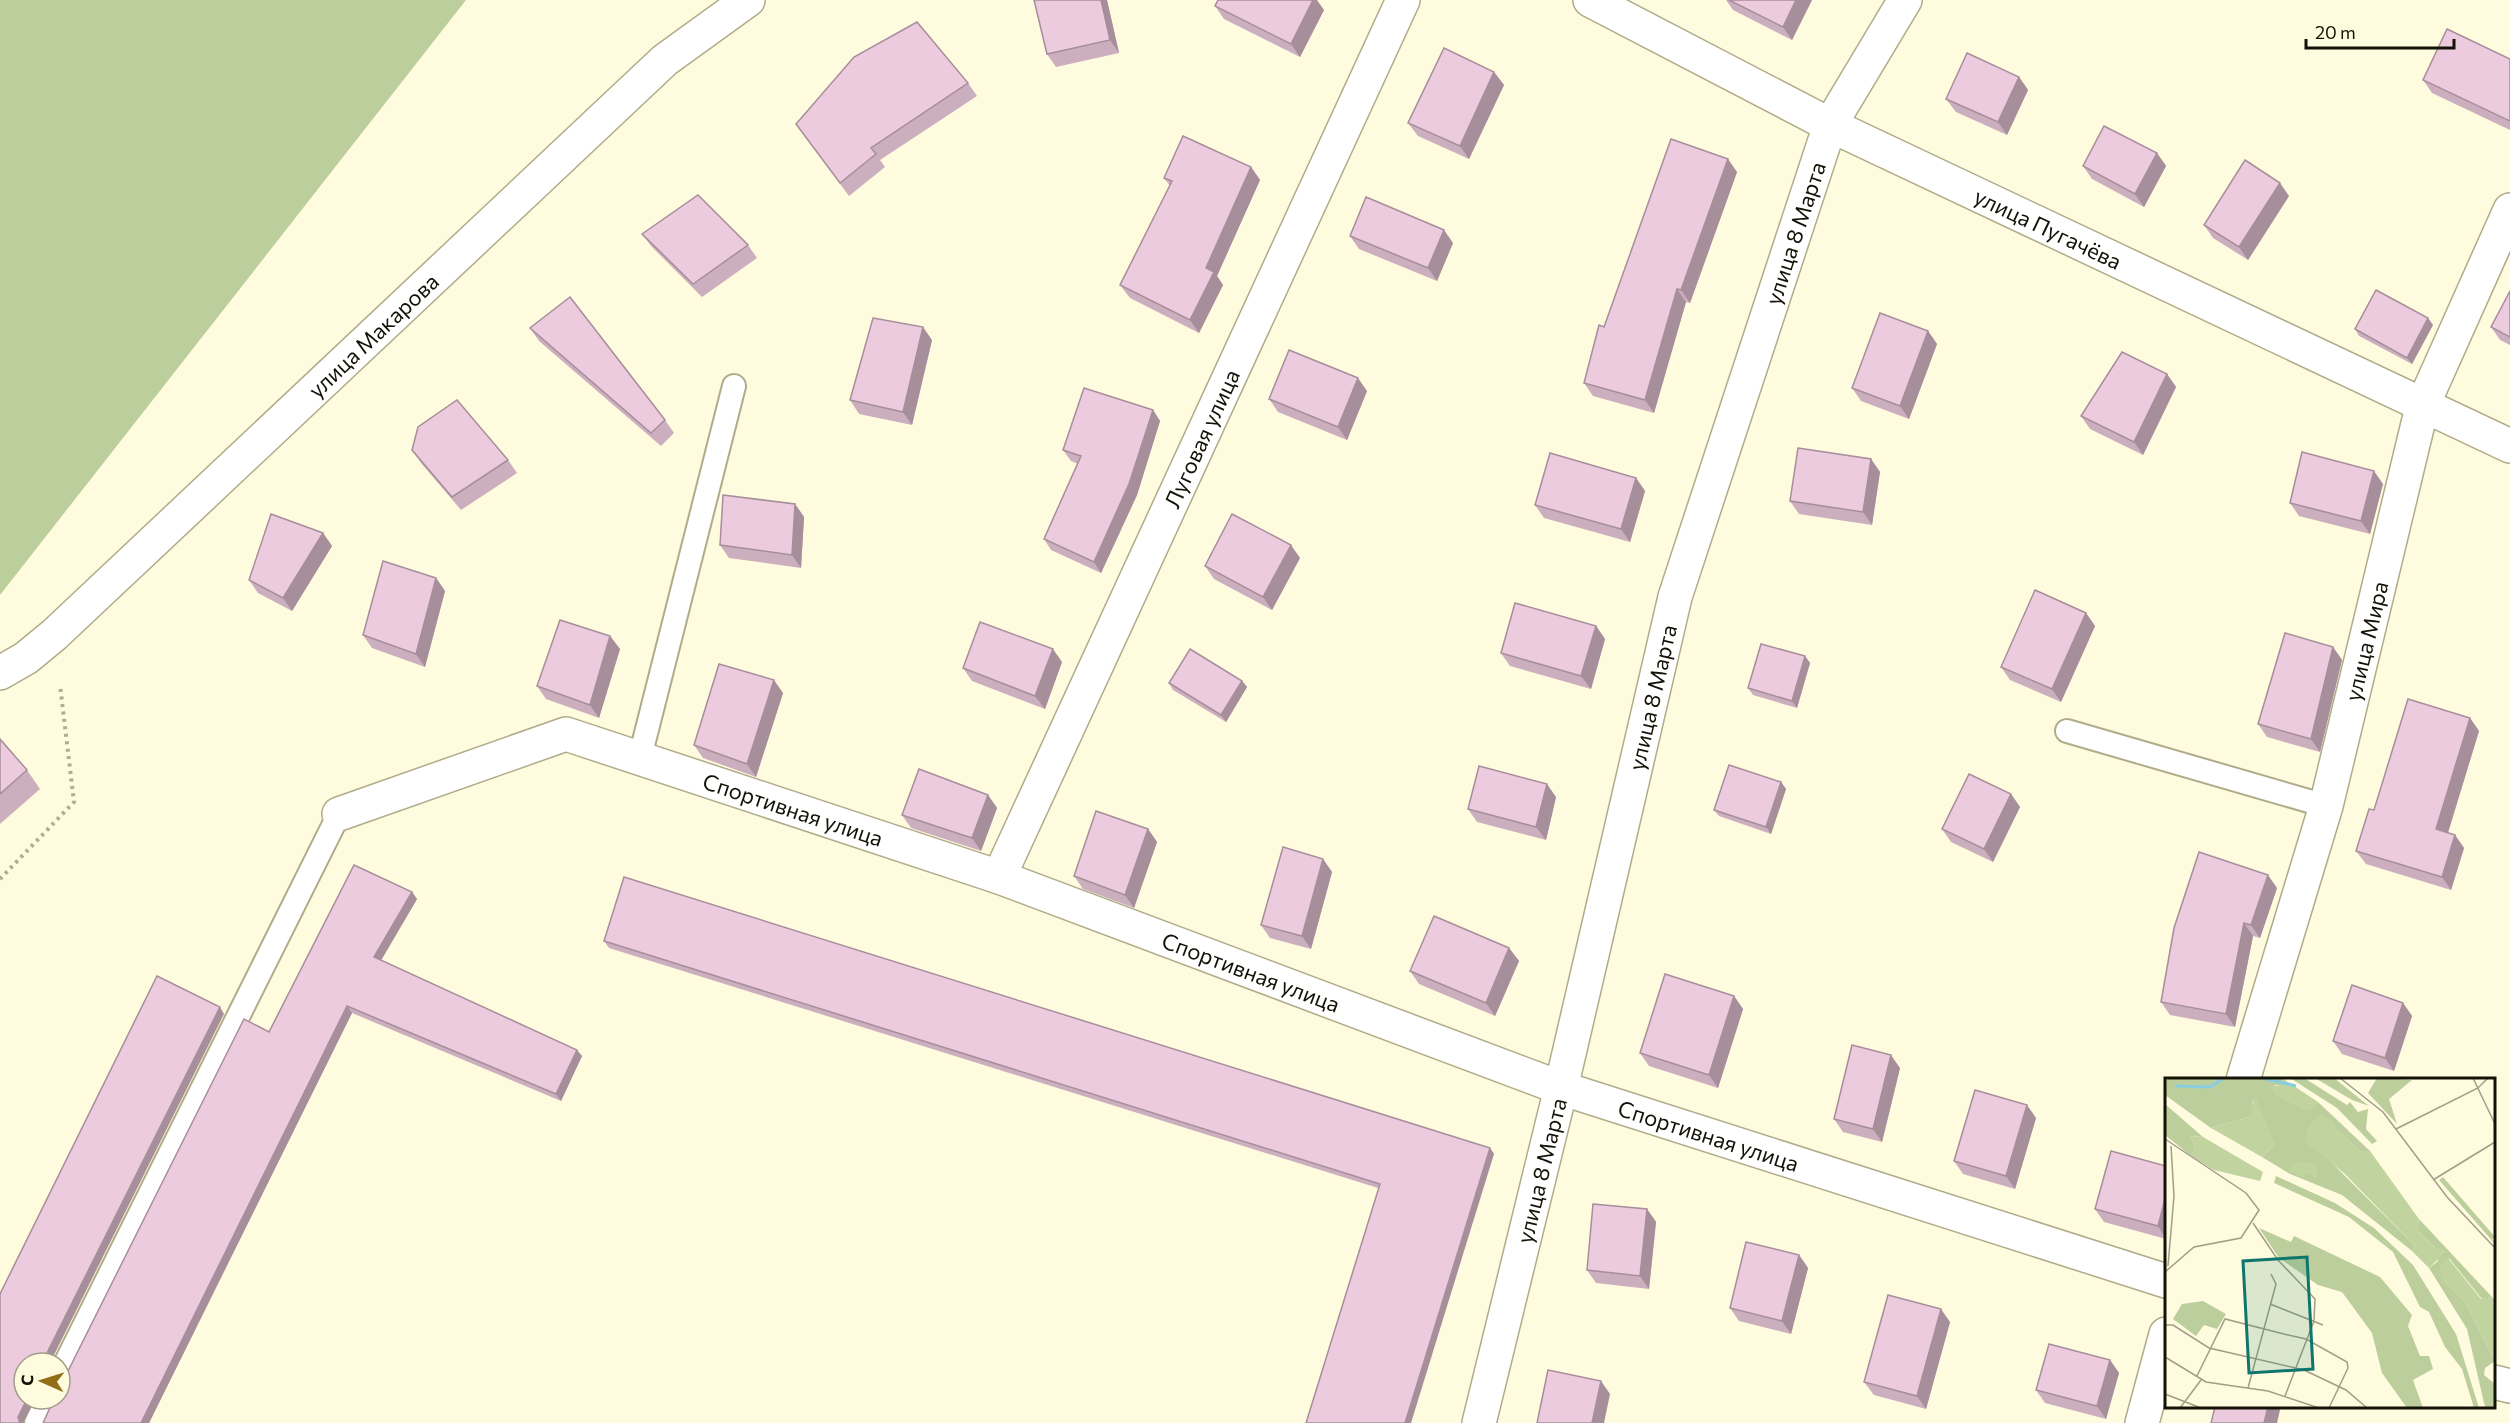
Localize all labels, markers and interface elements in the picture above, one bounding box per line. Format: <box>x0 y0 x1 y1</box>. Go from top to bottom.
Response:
scale bar <box>2306 12 2454 50</box>
text: 20 m <box>2315 21 2356 43</box>
street label: улица 8 Марта <box>1758 158 1831 308</box>
street label: улица Пугачёва <box>1970 182 2126 274</box>
street label: улица Макарова <box>302 267 444 403</box>
street label: Луговая улица <box>1158 365 1245 512</box>
street label: улица Мира <box>2338 578 2393 704</box>
street label: улица 8 Марта <box>1622 622 1682 773</box>
street label: Спортивная улица <box>700 767 887 851</box>
street label: Спортивная улица <box>1158 926 1344 1017</box>
inset map <box>2165 1078 2495 1408</box>
street label: Спортивная улица <box>1615 1094 1802 1177</box>
street label: улица 8 Марта <box>1510 1095 1572 1246</box>
north arrow <box>12 1351 72 1411</box>
text: С <box>17 1374 36 1386</box>

